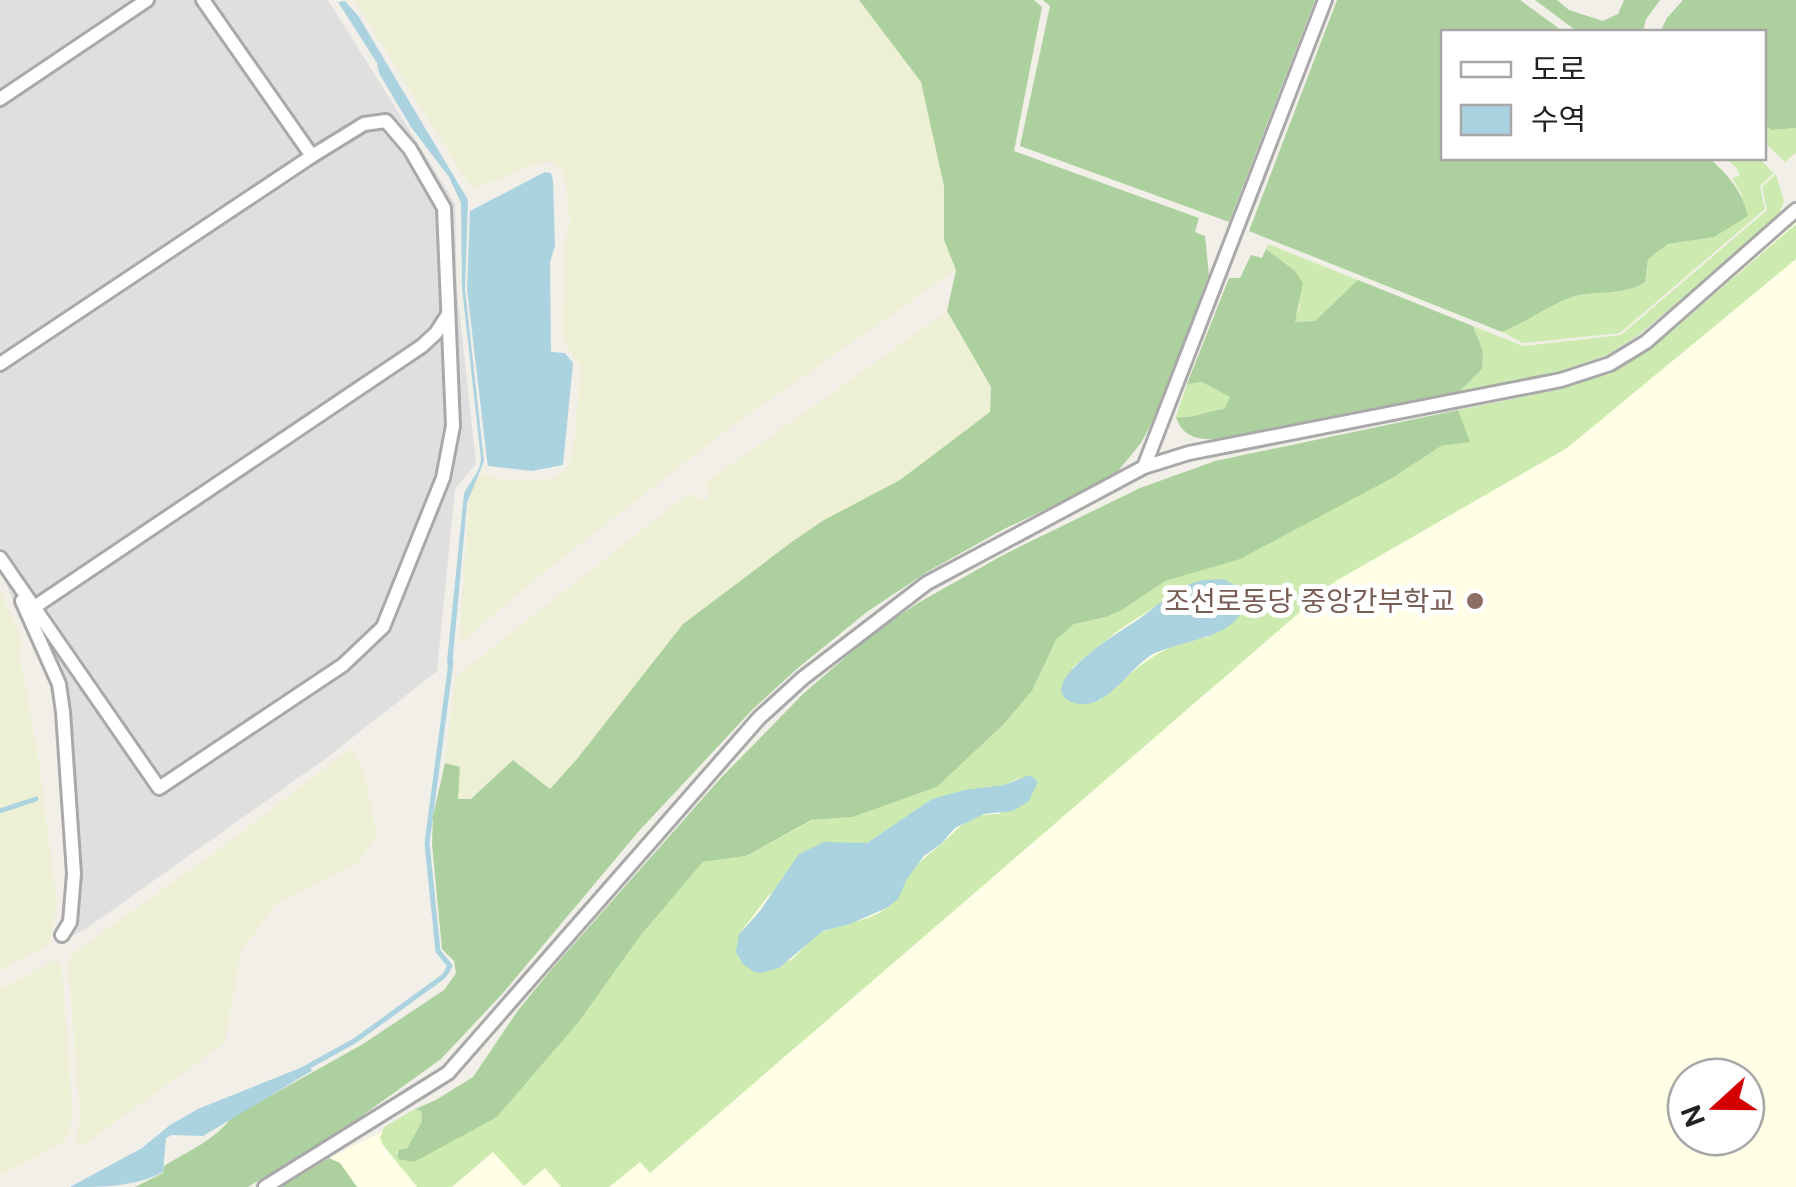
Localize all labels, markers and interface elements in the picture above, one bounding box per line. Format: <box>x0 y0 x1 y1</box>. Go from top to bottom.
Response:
legend <box>1441 30 1766 160</box>
text: 도로 <box>1531 50 1586 89</box>
text: 수역 <box>1531 100 1586 139</box>
place label: 조선로동당 중앙간부학교 <box>1164 583 1455 620</box>
marker: 조선로동당 중앙간부학교 <box>1464 590 1486 612</box>
north arrow <box>1666 1057 1766 1157</box>
text: N <box>1672 1100 1714 1132</box>

